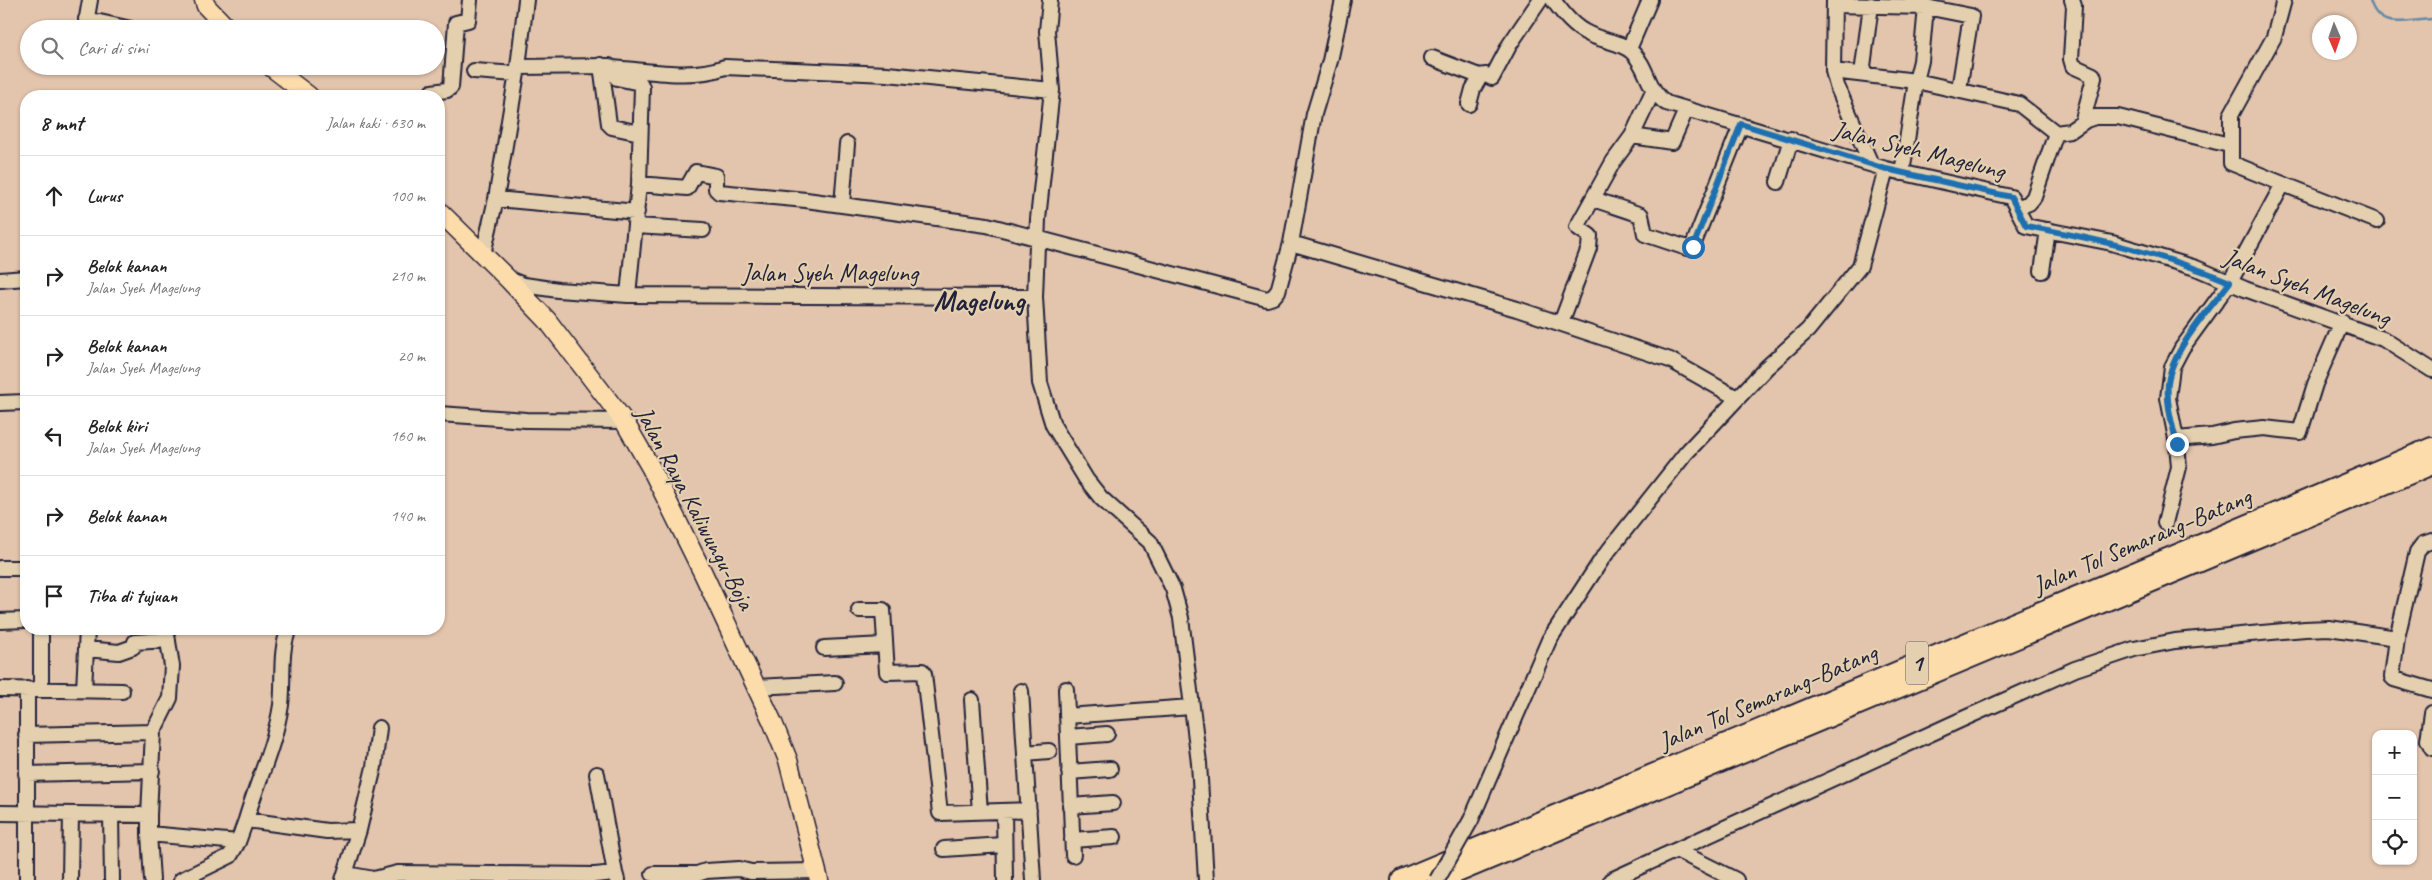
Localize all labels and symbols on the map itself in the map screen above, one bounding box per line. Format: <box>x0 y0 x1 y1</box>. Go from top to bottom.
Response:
north arrow <box>2312 15 2357 60</box>
street label: Jalan Syeh Magelung <box>1829 113 2010 187</box>
route start <box>1682 236 1705 259</box>
street label: Jalan Syeh Magelung <box>2218 240 2397 334</box>
street label: Jalan Syeh Magelung <box>741 257 920 289</box>
district label: Magelung <box>934 283 1026 318</box>
street label: Jalan Raya Kaliwungu-Boja <box>627 400 763 617</box>
route end <box>2166 433 2189 456</box>
street label: Jalan Tol Semarang–Batang <box>2027 480 2258 602</box>
street label: Jalan Tol Semarang–Batang <box>1653 636 1884 758</box>
road number: 1 <box>1906 641 1928 684</box>

